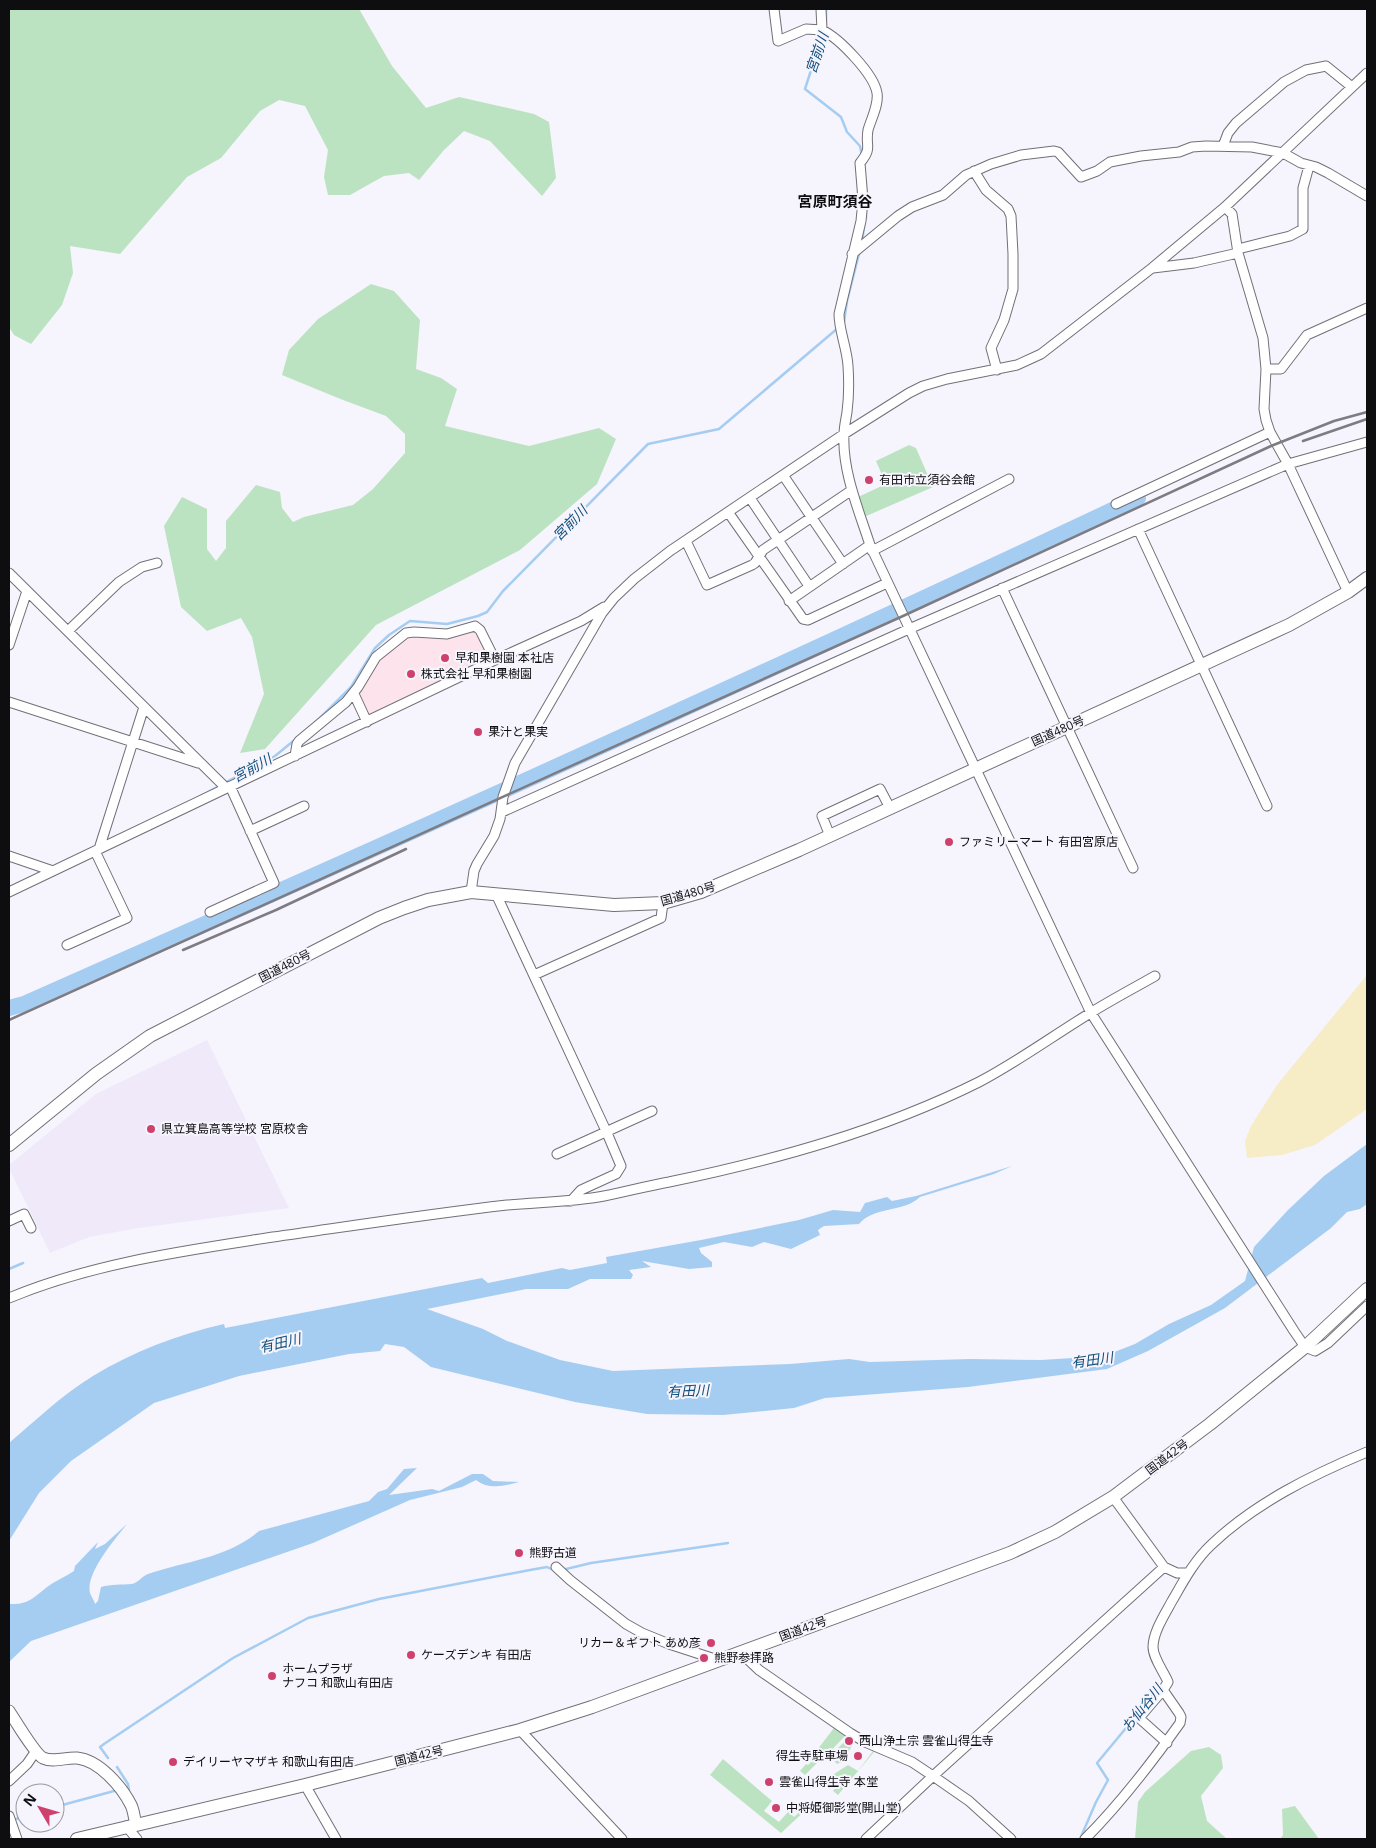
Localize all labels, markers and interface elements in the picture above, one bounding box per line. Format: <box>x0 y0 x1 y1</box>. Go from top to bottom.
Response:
water label: 宮前川 <box>801 28 833 76</box>
district label: 宮原町須谷 <box>797 191 873 211</box>
place label: 有田市立須谷会館 <box>879 471 975 488</box>
marker: 有田市立須谷会館 <box>863 474 875 486</box>
water label: 宮前川 <box>548 500 592 544</box>
place label: 早和果樹園 本社店 <box>455 649 554 666</box>
marker: 早和果樹園 本社店 <box>439 652 451 664</box>
place label: 株式会社 早和果樹園 <box>421 665 532 682</box>
marker: 株式会社 早和果樹園 <box>405 668 417 680</box>
street label: 国道480号 <box>1028 711 1087 750</box>
place label: 果汁と果実 <box>488 723 548 740</box>
marker: 果汁と果実 <box>472 726 484 738</box>
water label: 宮前川 <box>229 748 276 786</box>
place label: ファミリーマート 有田宮原店 <box>959 833 1118 850</box>
marker: ファミリーマート 有田宮原店 <box>943 836 955 848</box>
street label: 国道480号 <box>658 878 717 909</box>
street label: 国道480号 <box>256 945 314 986</box>
place label: 県立箕島高等学校 宮原校舎 <box>161 1120 308 1137</box>
marker: 県立箕島高等学校 宮原校舎 <box>145 1123 157 1135</box>
water label: 有田川 <box>257 1328 304 1356</box>
water label: 有田川 <box>1070 1347 1116 1372</box>
water label: 有田川 <box>667 1380 711 1401</box>
street label: 国道42号 <box>1142 1435 1192 1478</box>
place label: 熊野古道 <box>529 1544 577 1561</box>
marker: 熊野古道 <box>513 1547 525 1559</box>
street label: 国道42号 <box>777 1612 829 1645</box>
place label: リカー＆ギフト あめ彦 <box>578 1634 701 1651</box>
marker: リカー＆ギフト あめ彦 <box>705 1637 717 1649</box>
place label: ケーズデンキ 有田店 <box>421 1646 532 1663</box>
marker: ケーズデンキ 有田店 <box>405 1649 417 1661</box>
place label: 熊野参拝路 <box>714 1649 774 1666</box>
marker: 熊野参拝路 <box>698 1652 710 1664</box>
place label: ホームプラザ ナフコ 和歌山有田店 <box>282 1660 393 1691</box>
marker: ホームプラザ ナフコ 和歌山有田店 <box>266 1670 278 1682</box>
water label: お仙谷川 <box>1117 1678 1168 1735</box>
place label: 西山浄土宗 雲雀山得生寺 <box>859 1732 994 1749</box>
marker: 西山浄土宗 雲雀山得生寺 <box>843 1735 855 1747</box>
street label: 国道42号 <box>393 1741 445 1770</box>
place label: 得生寺駐車場 <box>776 1747 848 1764</box>
marker: 得生寺駐車場 <box>852 1750 864 1762</box>
place label: デイリーヤマザキ 和歌山有田店 <box>183 1753 354 1770</box>
marker: デイリーヤマザキ 和歌山有田店 <box>167 1756 179 1768</box>
place label: 雲雀山得生寺 本堂 <box>779 1773 878 1790</box>
marker: 雲雀山得生寺 本堂 <box>763 1776 775 1788</box>
north arrow <box>15 1783 65 1833</box>
text: N <box>18 1789 40 1810</box>
place label: 中将姫御影堂(開山堂) <box>786 1799 902 1816</box>
marker: 中将姫御影堂(開山堂) <box>770 1802 782 1814</box>

